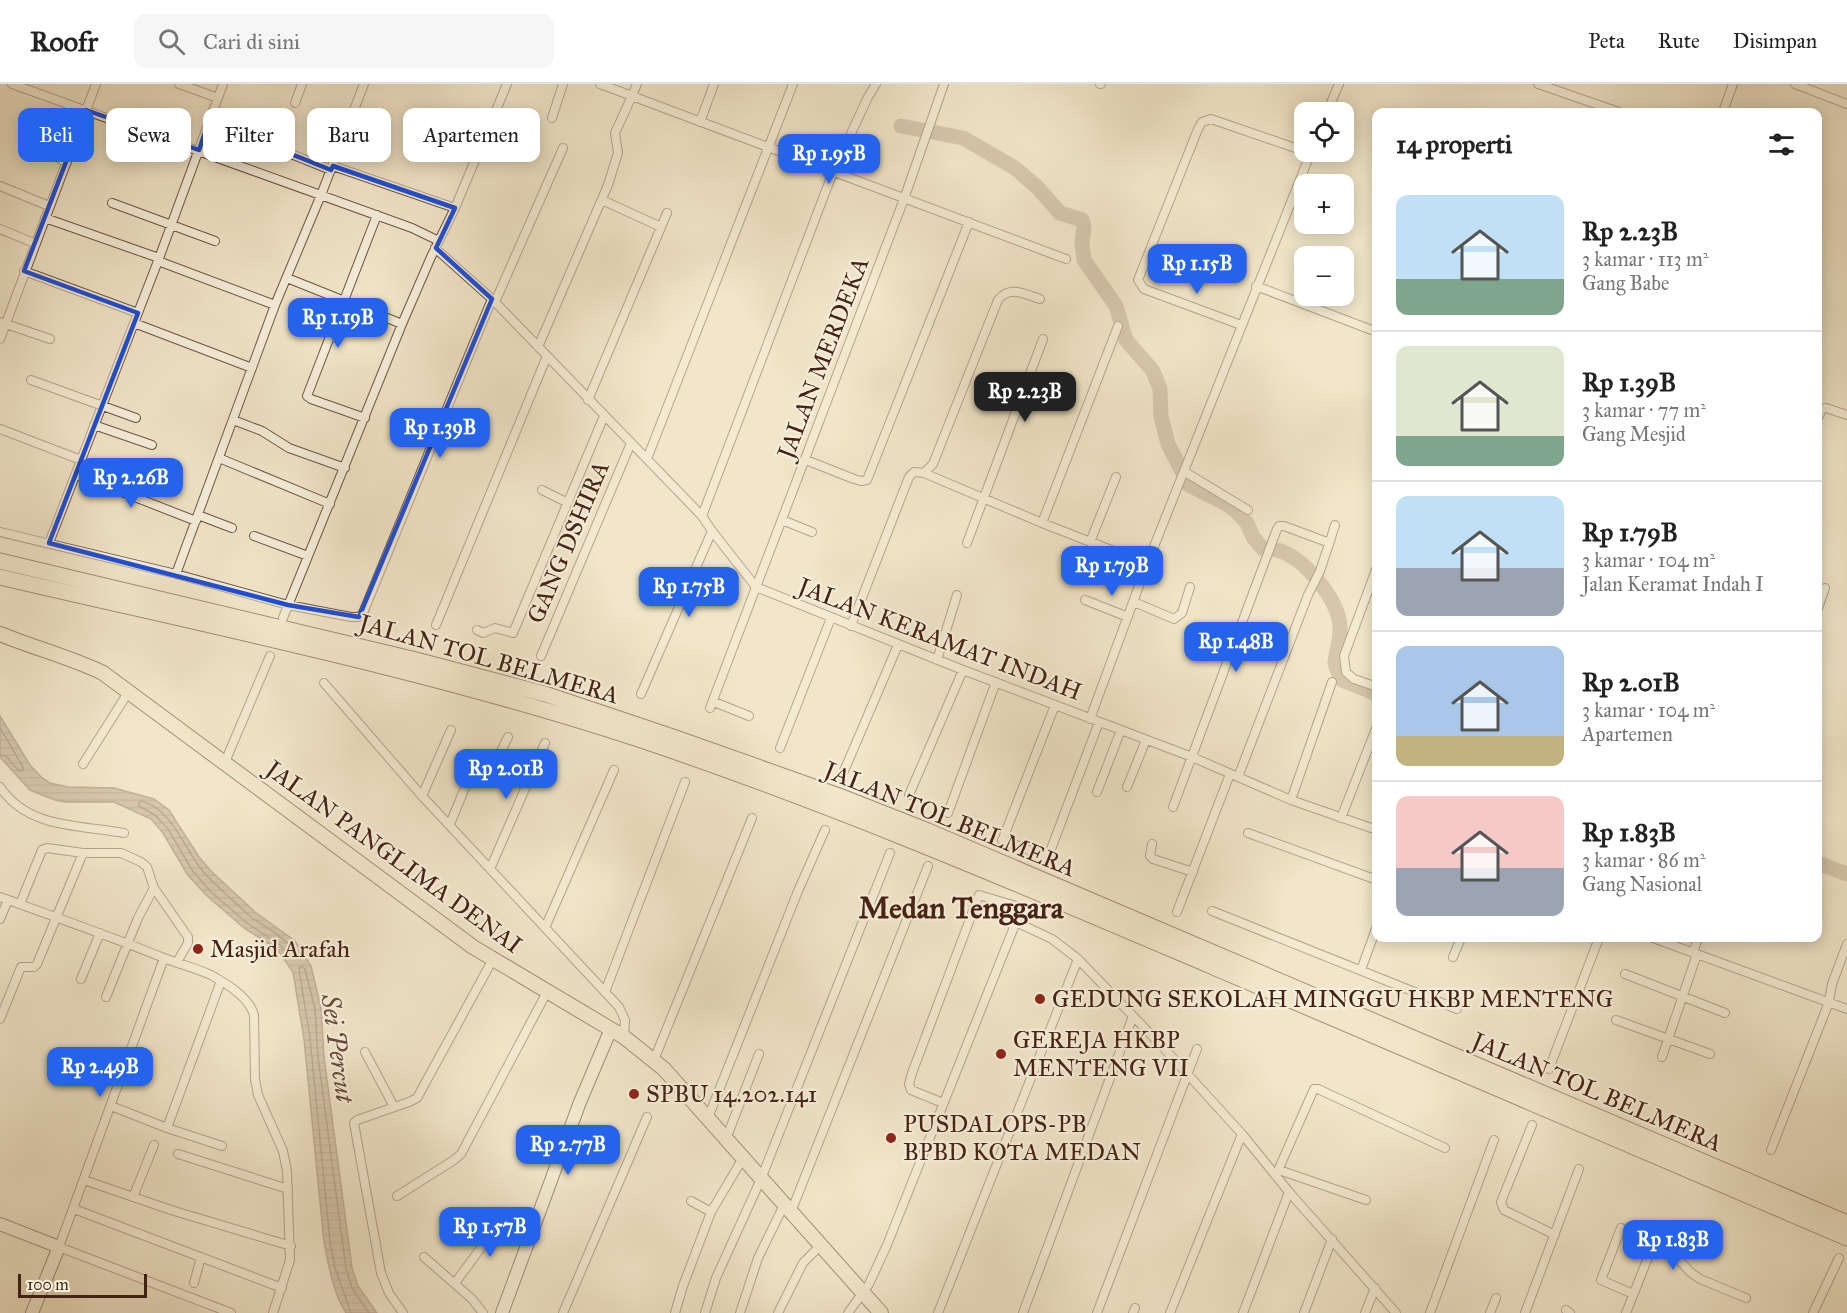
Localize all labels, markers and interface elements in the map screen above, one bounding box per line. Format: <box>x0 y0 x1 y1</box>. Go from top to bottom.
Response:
search box <box>134 14 554 68</box>
text: Roofr <box>30 24 98 59</box>
icon: search <box>155 25 188 58</box>
text: Cari di sini <box>203 28 300 55</box>
text: Peta <box>1588 28 1625 54</box>
text: Rute <box>1658 28 1700 54</box>
text: Disimpan <box>1733 28 1817 54</box>
map controls <box>1294 102 1354 306</box>
button: locate <box>1294 102 1354 162</box>
chip: Beli <box>18 108 94 162</box>
chip: Sewa <box>106 108 191 162</box>
chip: Filter <box>203 108 295 162</box>
chip: Baru <box>307 108 391 162</box>
chip: Apartemen <box>403 108 540 162</box>
text: 14 properti <box>1396 128 1512 160</box>
icon: filters <box>1765 128 1798 161</box>
pin: Rp 1.95B <box>767 134 891 185</box>
text: Rp 1.95B <box>792 141 866 165</box>
button: + <box>1294 174 1354 234</box>
text: Rp 2.23B <box>1582 215 1678 247</box>
icon: home <box>1444 219 1516 291</box>
pin: Rp 1.15B <box>1135 244 1259 295</box>
button: − <box>1294 246 1354 306</box>
text: 3 kamar · 113 m² <box>1582 247 1709 271</box>
text: Rp 1.15B <box>1162 251 1232 275</box>
street label: JALAN MERDEKA <box>770 253 875 466</box>
text: Gang Babe <box>1582 271 1669 295</box>
pin: Rp 1.19B <box>276 298 400 349</box>
text: Rp 1.19B <box>302 305 374 329</box>
text: Rp 1.39B <box>1582 366 1676 398</box>
icon: home <box>1444 370 1516 442</box>
pin: Rp 2.23B <box>963 372 1087 423</box>
text: Rp 2.23B <box>988 379 1062 403</box>
text: 3 kamar · 77 m² <box>1582 398 1706 422</box>
pin: Rp 1.39B <box>378 408 502 459</box>
text: Rp 1.39B <box>404 415 476 439</box>
text: Gang Mesjid <box>1582 422 1686 446</box>
street label: GANG DSHIRA <box>520 456 616 628</box>
pin: Rp 2.26B <box>69 458 193 509</box>
text: Rp 2.26B <box>93 465 169 489</box>
text: Rp 1.79B <box>1582 516 1678 548</box>
icon: home <box>1444 520 1516 592</box>
pin: Rp 1.79B <box>1050 546 1174 597</box>
text: 3 kamar · 104 m² <box>1582 548 1715 572</box>
text: Rp 1.79B <box>1075 553 1149 577</box>
pin: Rp 1.75B <box>627 567 751 618</box>
street label: JALAN KERAMAT INDAH <box>791 570 1086 707</box>
text: Jalan Keramat Indah I <box>1582 572 1764 596</box>
text: Rp 1.75B <box>653 574 725 598</box>
street label: JALAN TOL BELMERA <box>353 607 622 710</box>
pin: Rp 1.48B <box>1174 622 1298 673</box>
text: Rp 1.48B <box>1198 629 1274 653</box>
text: Rp 2.01B <box>1582 666 1680 698</box>
icon: home <box>1444 670 1516 742</box>
text: 3 kamar · 104 m² <box>1582 698 1715 722</box>
text: Apartemen <box>1582 722 1673 746</box>
pin: Rp 2.01B <box>444 749 568 800</box>
street label: JALAN PANGLIMA DENAI <box>258 752 528 960</box>
street label: JALAN TOL BELMERA <box>817 754 1080 883</box>
text: Rp 2.01B <box>468 756 544 780</box>
text: Rp 1.83B <box>1582 816 1676 848</box>
icon: home <box>1444 820 1516 892</box>
text: 3 kamar · 86 m² <box>1582 848 1706 872</box>
text: Gang Nasional <box>1582 872 1702 896</box>
district label: Medan Tenggara <box>859 890 1065 926</box>
place label: Masjid Arafah <box>210 934 350 964</box>
marker: Masjid Arafah <box>191 942 205 956</box>
place label: GEDUNG SEKOLAH MINGGU HKBP MENTENG <box>1052 984 1613 1014</box>
water label: Sei Percut <box>314 991 362 1106</box>
marker: GEDUNG SEKOLAH MINGGU HKBP MENTENG <box>1033 992 1047 1006</box>
place label: GEREJA HKBP MENTENG VII <box>1013 1025 1189 1083</box>
street label: JALAN TOL BELMERA <box>1465 1025 1727 1158</box>
pin: Rp 2.49B <box>38 1047 162 1098</box>
marker: GEREJA HKBP MENTENG VII <box>994 1047 1008 1061</box>
text: Rp 2.49B <box>61 1054 139 1078</box>
place label: SPBU 14.202.141 <box>646 1079 817 1109</box>
marker: SPBU 14.202.141 <box>627 1087 641 1101</box>
place label: PUSDALOPS-PB BPBD KOTA MEDAN <box>903 1109 1141 1167</box>
pin: Rp 2.77B <box>506 1125 630 1176</box>
marker: PUSDALOPS-PB BPBD KOTA MEDAN <box>884 1131 898 1145</box>
text: Rp 2.77B <box>530 1132 606 1156</box>
pin: Rp 1.57B <box>428 1207 552 1258</box>
text: Rp 1.57B <box>453 1214 527 1238</box>
pin: Rp 1.83B <box>1611 1220 1735 1271</box>
text: Rp 1.83B <box>1637 1227 1709 1251</box>
scale bar <box>18 1271 147 1298</box>
text: 100 m <box>27 1275 69 1294</box>

